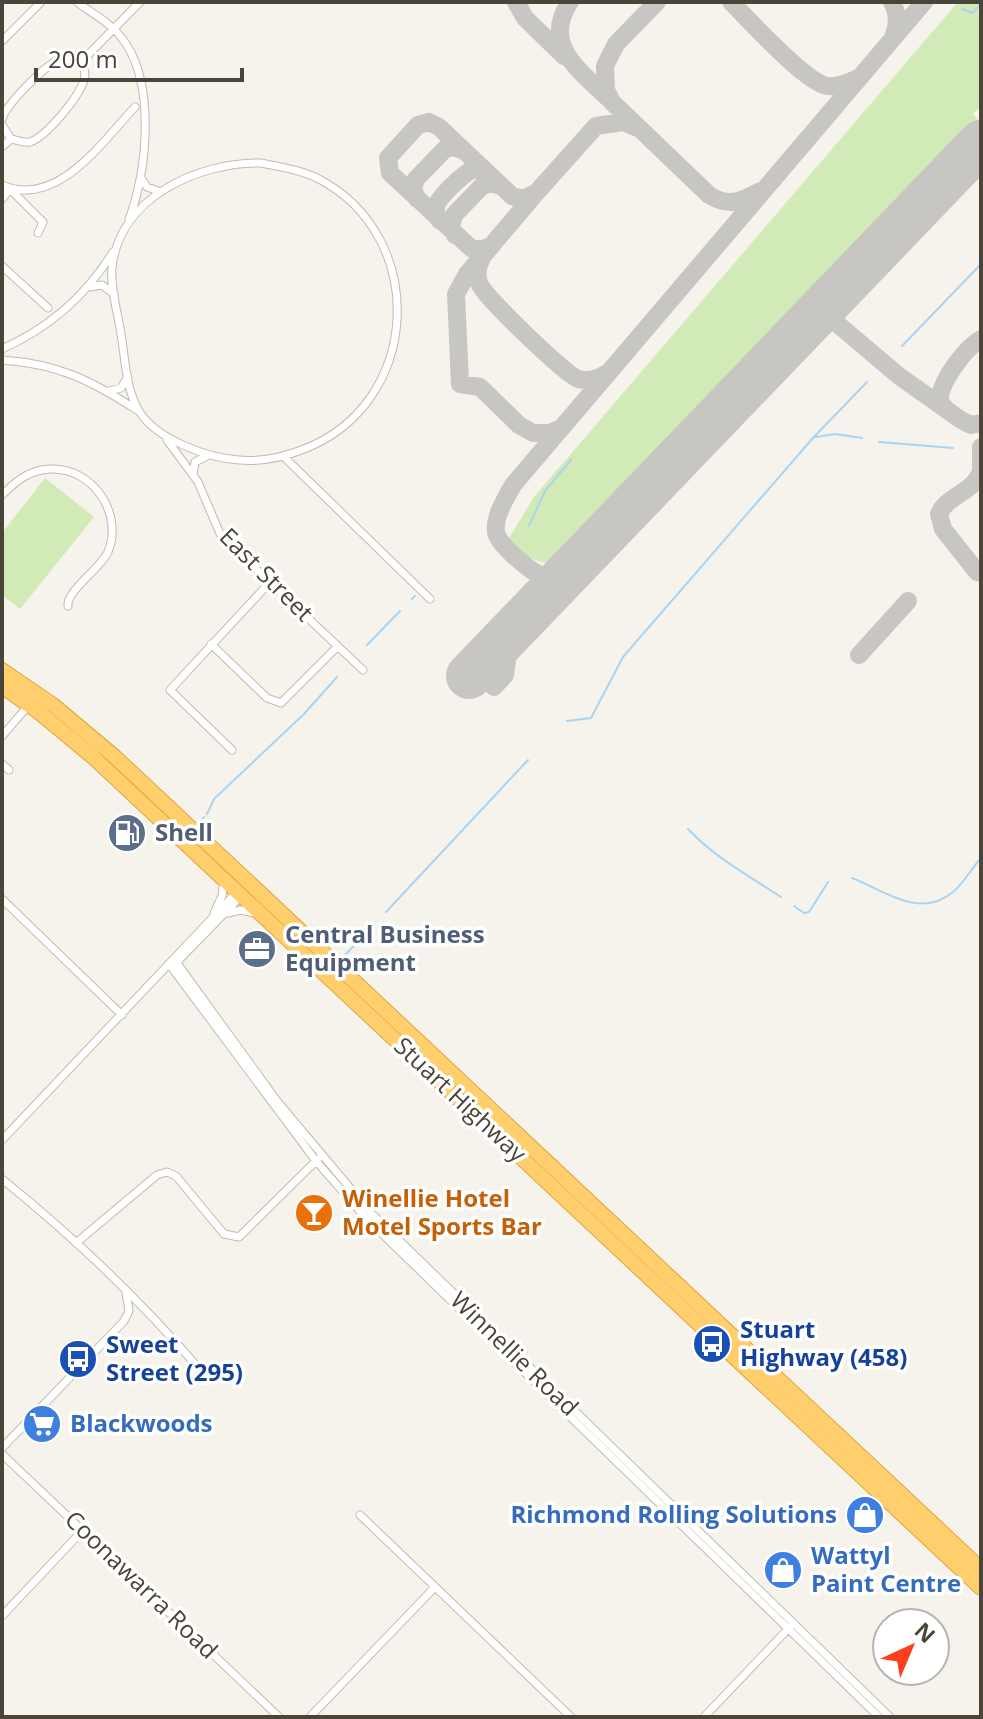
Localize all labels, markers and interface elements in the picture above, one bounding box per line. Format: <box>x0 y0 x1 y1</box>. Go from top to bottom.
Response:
scale bar <box>36 32 242 82</box>
text: 200 m <box>48 42 118 75</box>
street label: East Street <box>213 520 321 628</box>
fuel station icon: Shell <box>106 812 148 854</box>
place label: Shell <box>155 815 213 848</box>
place label: Central Business Equipment <box>285 917 485 978</box>
office icon: Central Business Equipment <box>236 928 278 970</box>
street label: Stuart Highway <box>388 1029 535 1170</box>
place label: Winellie Hotel Motel Sports Bar <box>342 1181 542 1242</box>
bar icon: Winellie Hotel Motel Sports Bar <box>293 1192 335 1234</box>
street label: Winnellie Road <box>444 1283 586 1423</box>
place label: Stuart Highway (458) <box>740 1312 907 1373</box>
bus stop icon: Stuart Highway (458) <box>691 1323 733 1365</box>
place label: Sweet Street (295) <box>106 1327 243 1388</box>
bus stop icon: Sweet Street (295) <box>57 1338 99 1380</box>
supermarket icon: Blackwoods <box>21 1403 63 1445</box>
place label: Blackwoods <box>70 1406 213 1439</box>
shop icon: Richmond Rolling Solutions <box>844 1494 886 1536</box>
place label: Richmond Rolling Solutions <box>510 1497 837 1530</box>
street label: Coonawarra Road <box>58 1502 226 1665</box>
place label: Wattyl Paint Centre <box>811 1538 961 1599</box>
shop icon: Wattyl Paint Centre <box>762 1549 804 1591</box>
north arrow <box>871 1607 951 1687</box>
text: N <box>909 1615 942 1649</box>

